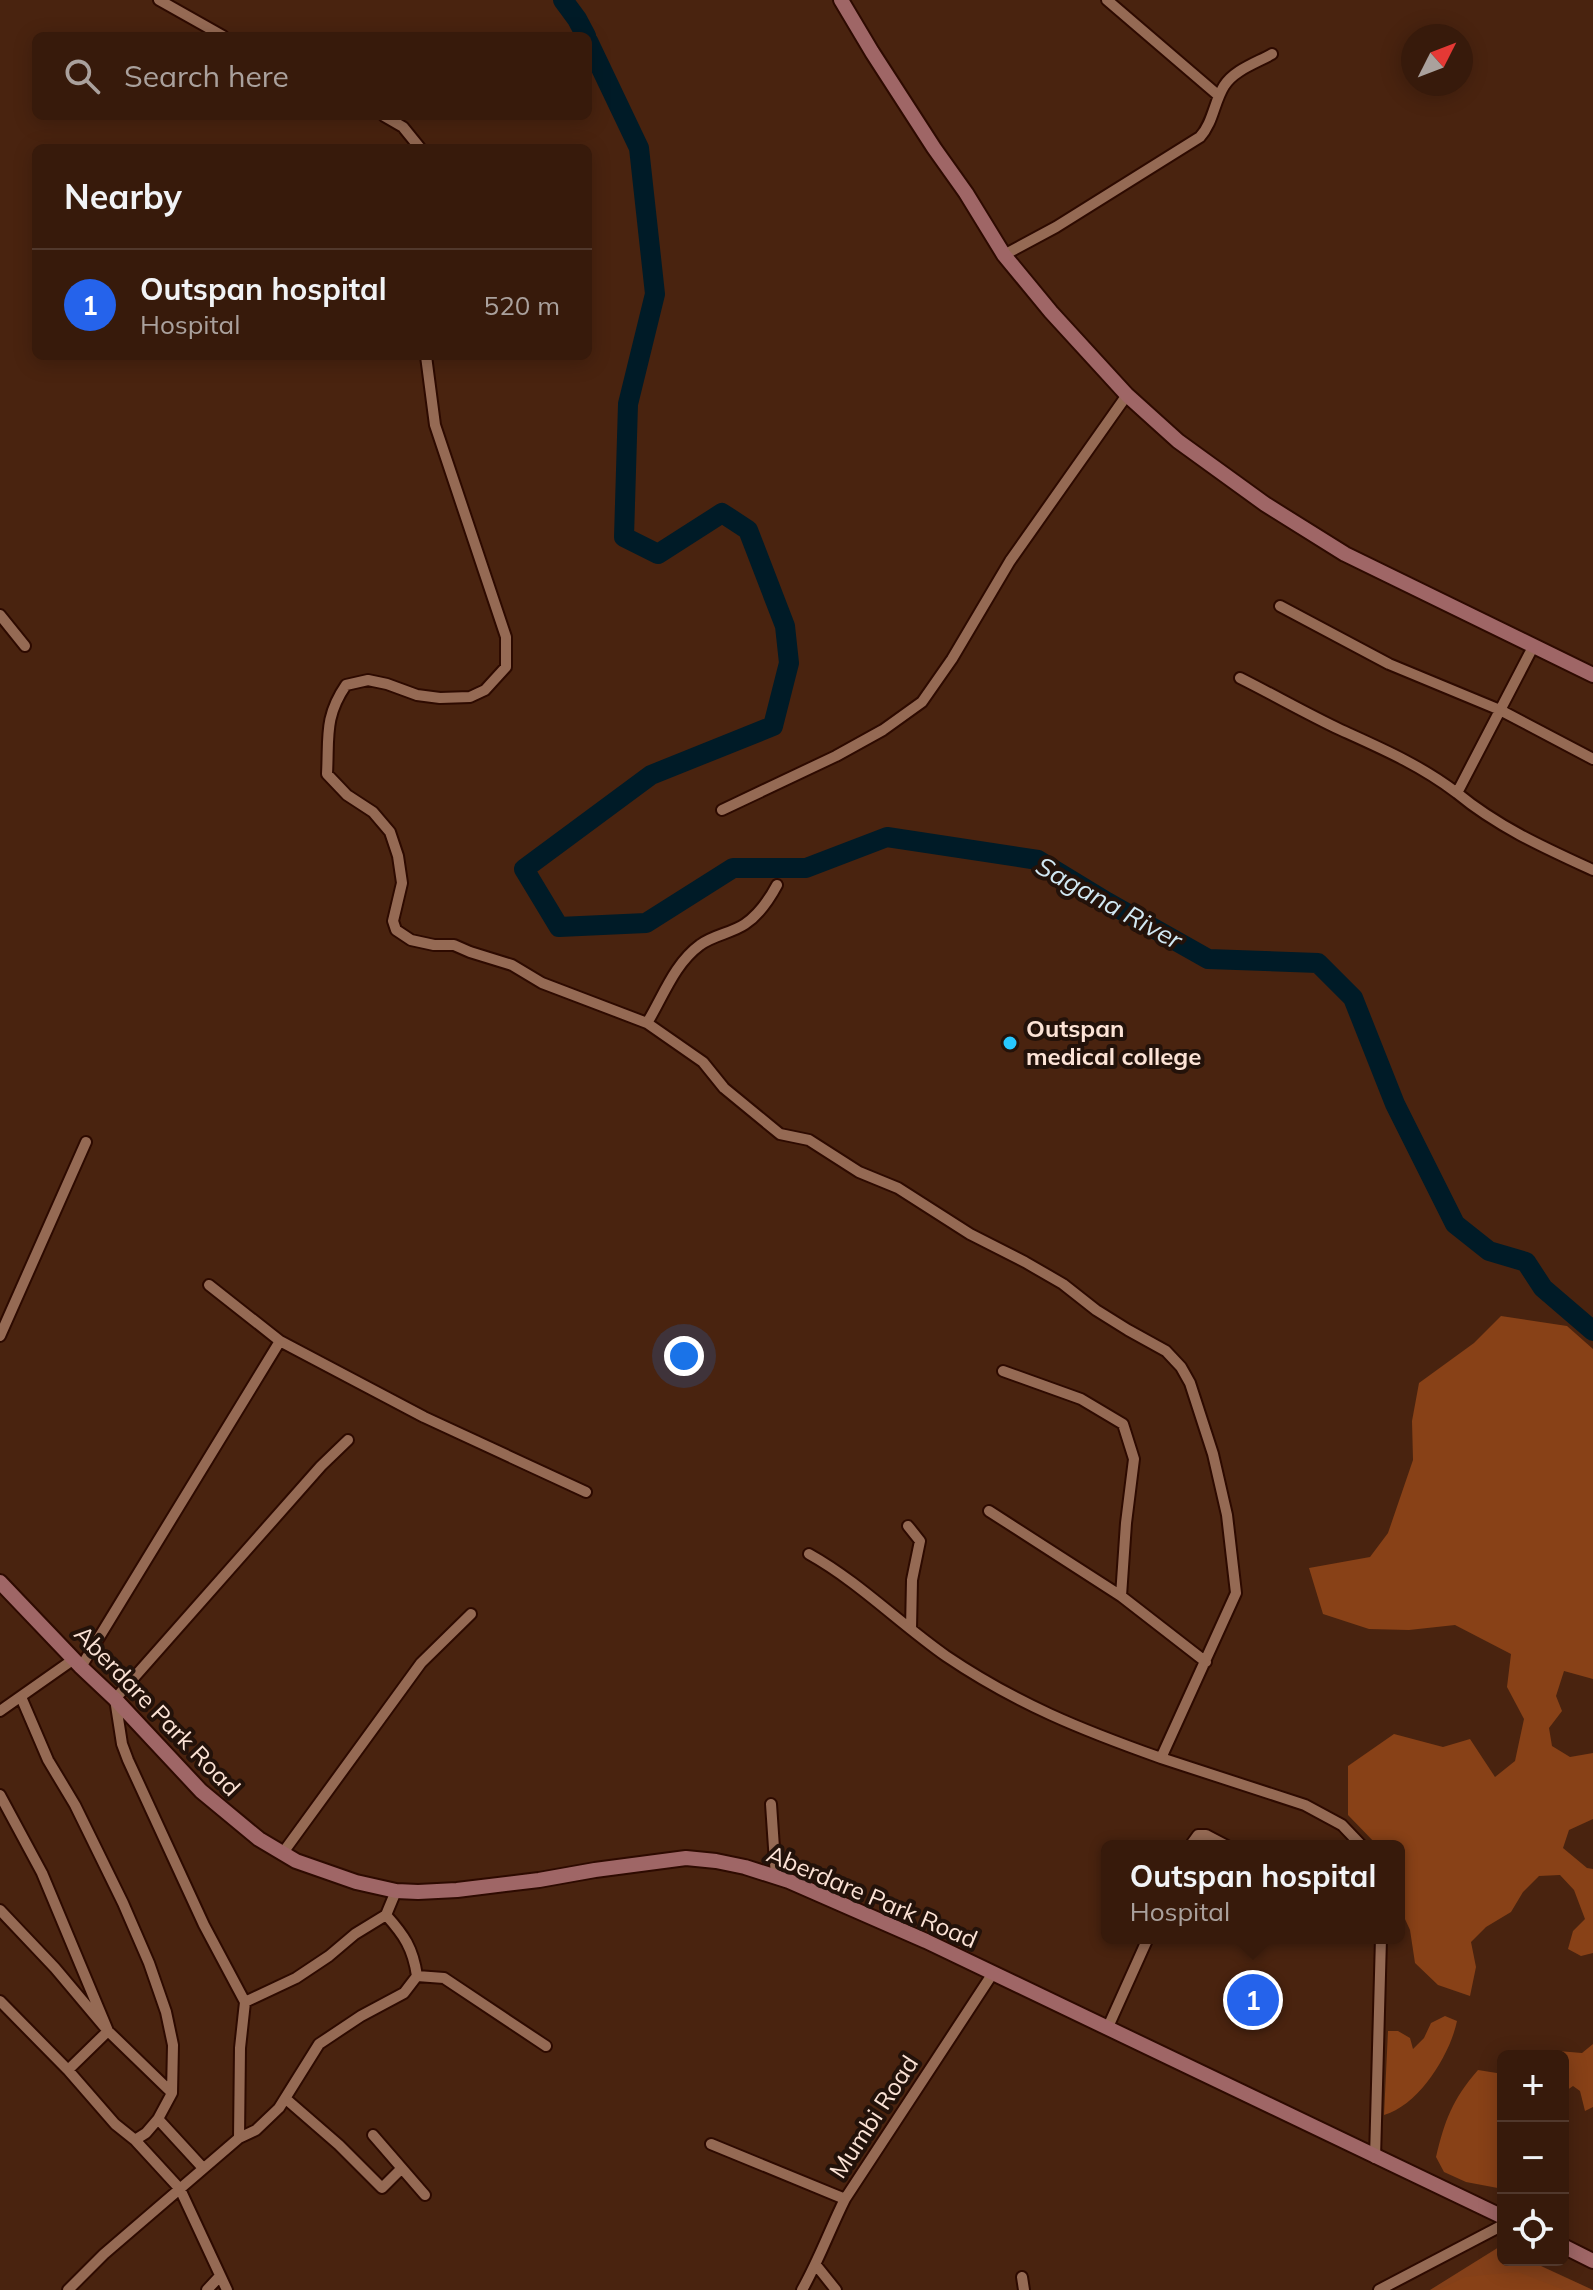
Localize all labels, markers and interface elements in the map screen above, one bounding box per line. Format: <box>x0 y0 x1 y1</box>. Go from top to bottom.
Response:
north arrow <box>1401 24 1473 96</box>
search box <box>32 32 592 120</box>
icon: search <box>60 54 104 98</box>
text: Search here <box>124 57 289 95</box>
text: Nearby <box>64 175 182 218</box>
text: Outspan hospital <box>140 270 387 308</box>
text: 1 <box>82 289 98 322</box>
text: 520 m <box>484 289 560 322</box>
text: Hospital <box>140 308 240 341</box>
water label: Sagana River <box>1030 849 1189 957</box>
place label: Outspan medical college <box>1026 1013 1201 1071</box>
marker: Outspan medical college <box>1001 1034 1019 1052</box>
your location <box>664 1336 704 1376</box>
street label: Aberdare Park Road <box>68 1619 247 1802</box>
street label: Aberdare Park Road <box>763 1838 982 1954</box>
popup <box>1101 1840 1405 1944</box>
text: Outspan hospital <box>1130 1857 1376 1895</box>
text: Hospital <box>1130 1895 1230 1928</box>
pin: 1 <box>1227 1970 1279 2030</box>
street label: Mumbi Road <box>822 2049 924 2184</box>
map controls <box>1497 2050 1569 2266</box>
button: + <box>1497 2050 1569 2122</box>
button: − <box>1497 2122 1569 2194</box>
button: locate <box>1497 2194 1569 2266</box>

